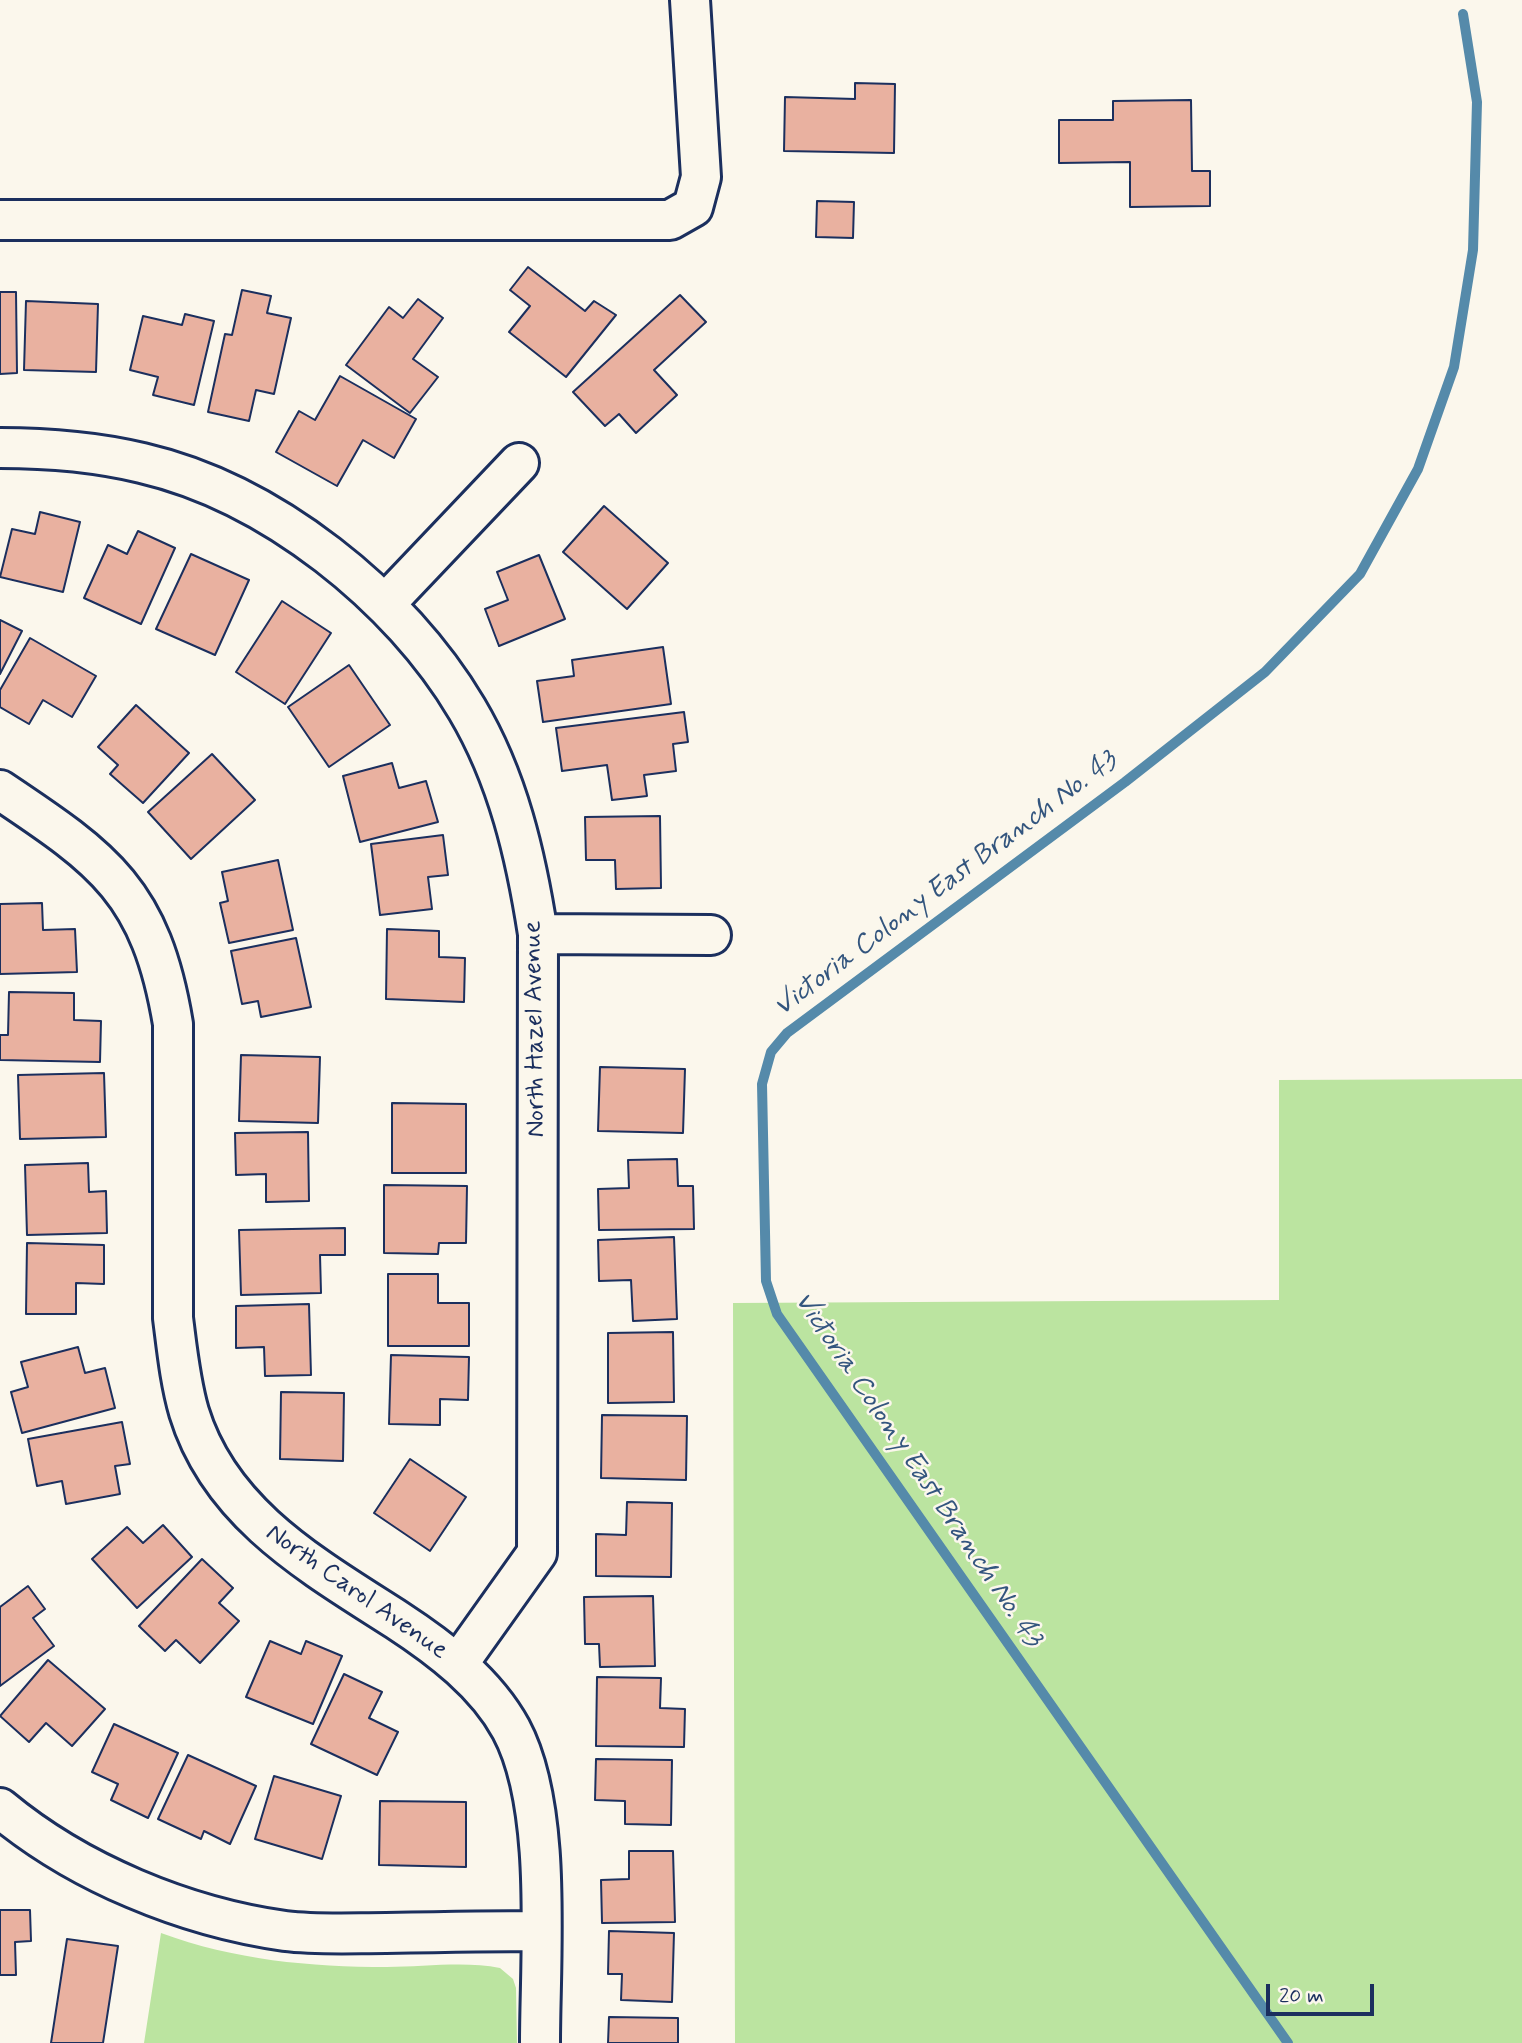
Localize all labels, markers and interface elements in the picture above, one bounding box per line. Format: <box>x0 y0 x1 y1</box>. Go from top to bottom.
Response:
water label: Victoria Colony East Branch No. 43 <box>768 745 1124 1025</box>
street label: North Hazel Avenue <box>519 920 553 1138</box>
water label: Victoria Colony East Branch No. 43 <box>785 1286 1049 1654</box>
street label: North Carol Avenue <box>259 1519 453 1667</box>
scale bar <box>1270 1969 1378 2013</box>
text: 20 m <box>1279 1982 1324 2010</box>

